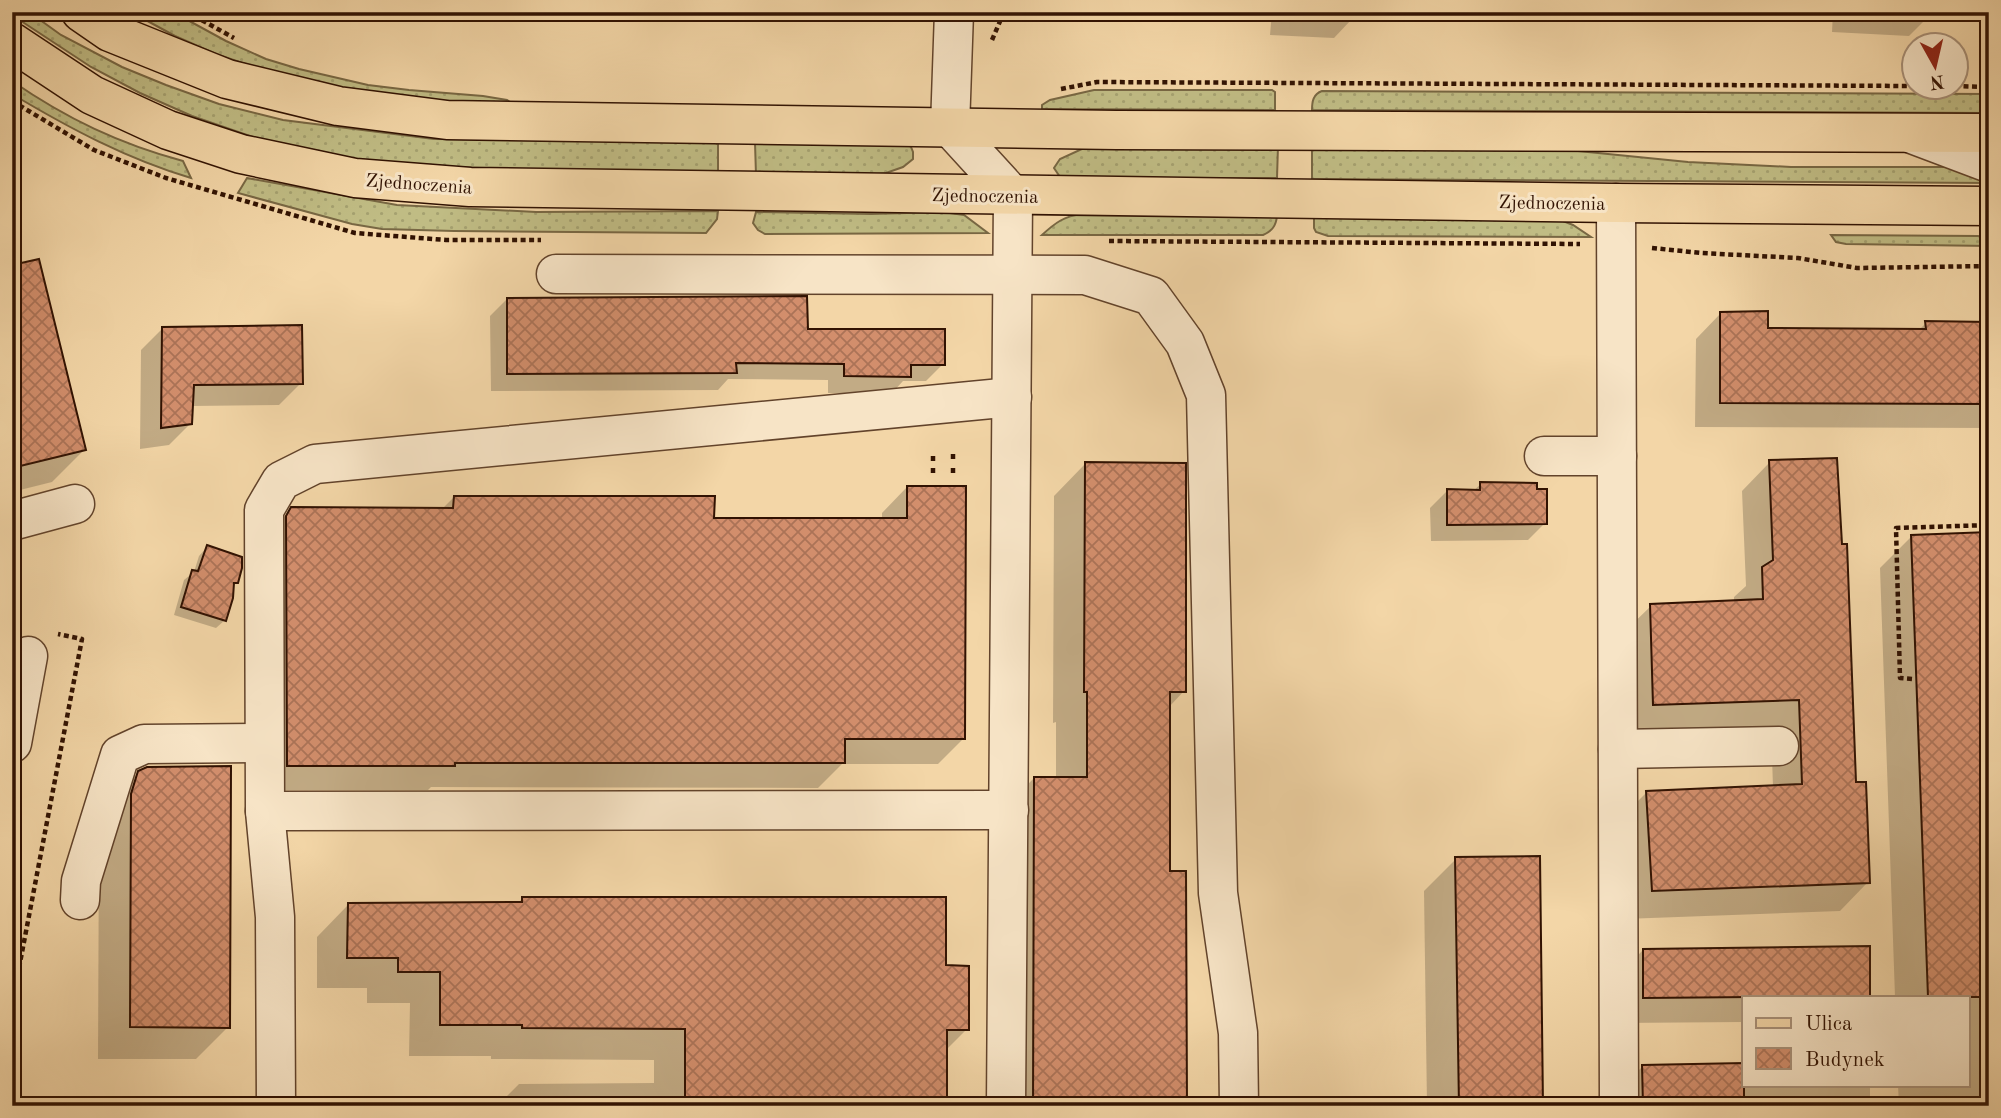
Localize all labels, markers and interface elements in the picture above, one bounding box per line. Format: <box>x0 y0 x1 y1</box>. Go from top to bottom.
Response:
north arrow <box>1899 32 1969 102</box>
text: N <box>1928 70 1946 91</box>
street label: Zjednoczenia <box>365 172 473 199</box>
street label: Zjednoczenia <box>931 187 1039 208</box>
street label: Zjednoczenia <box>1498 194 1606 215</box>
legend <box>1742 996 1969 1086</box>
text: Ulica <box>1805 1014 1852 1035</box>
text: Budynek <box>1805 1050 1885 1071</box>

